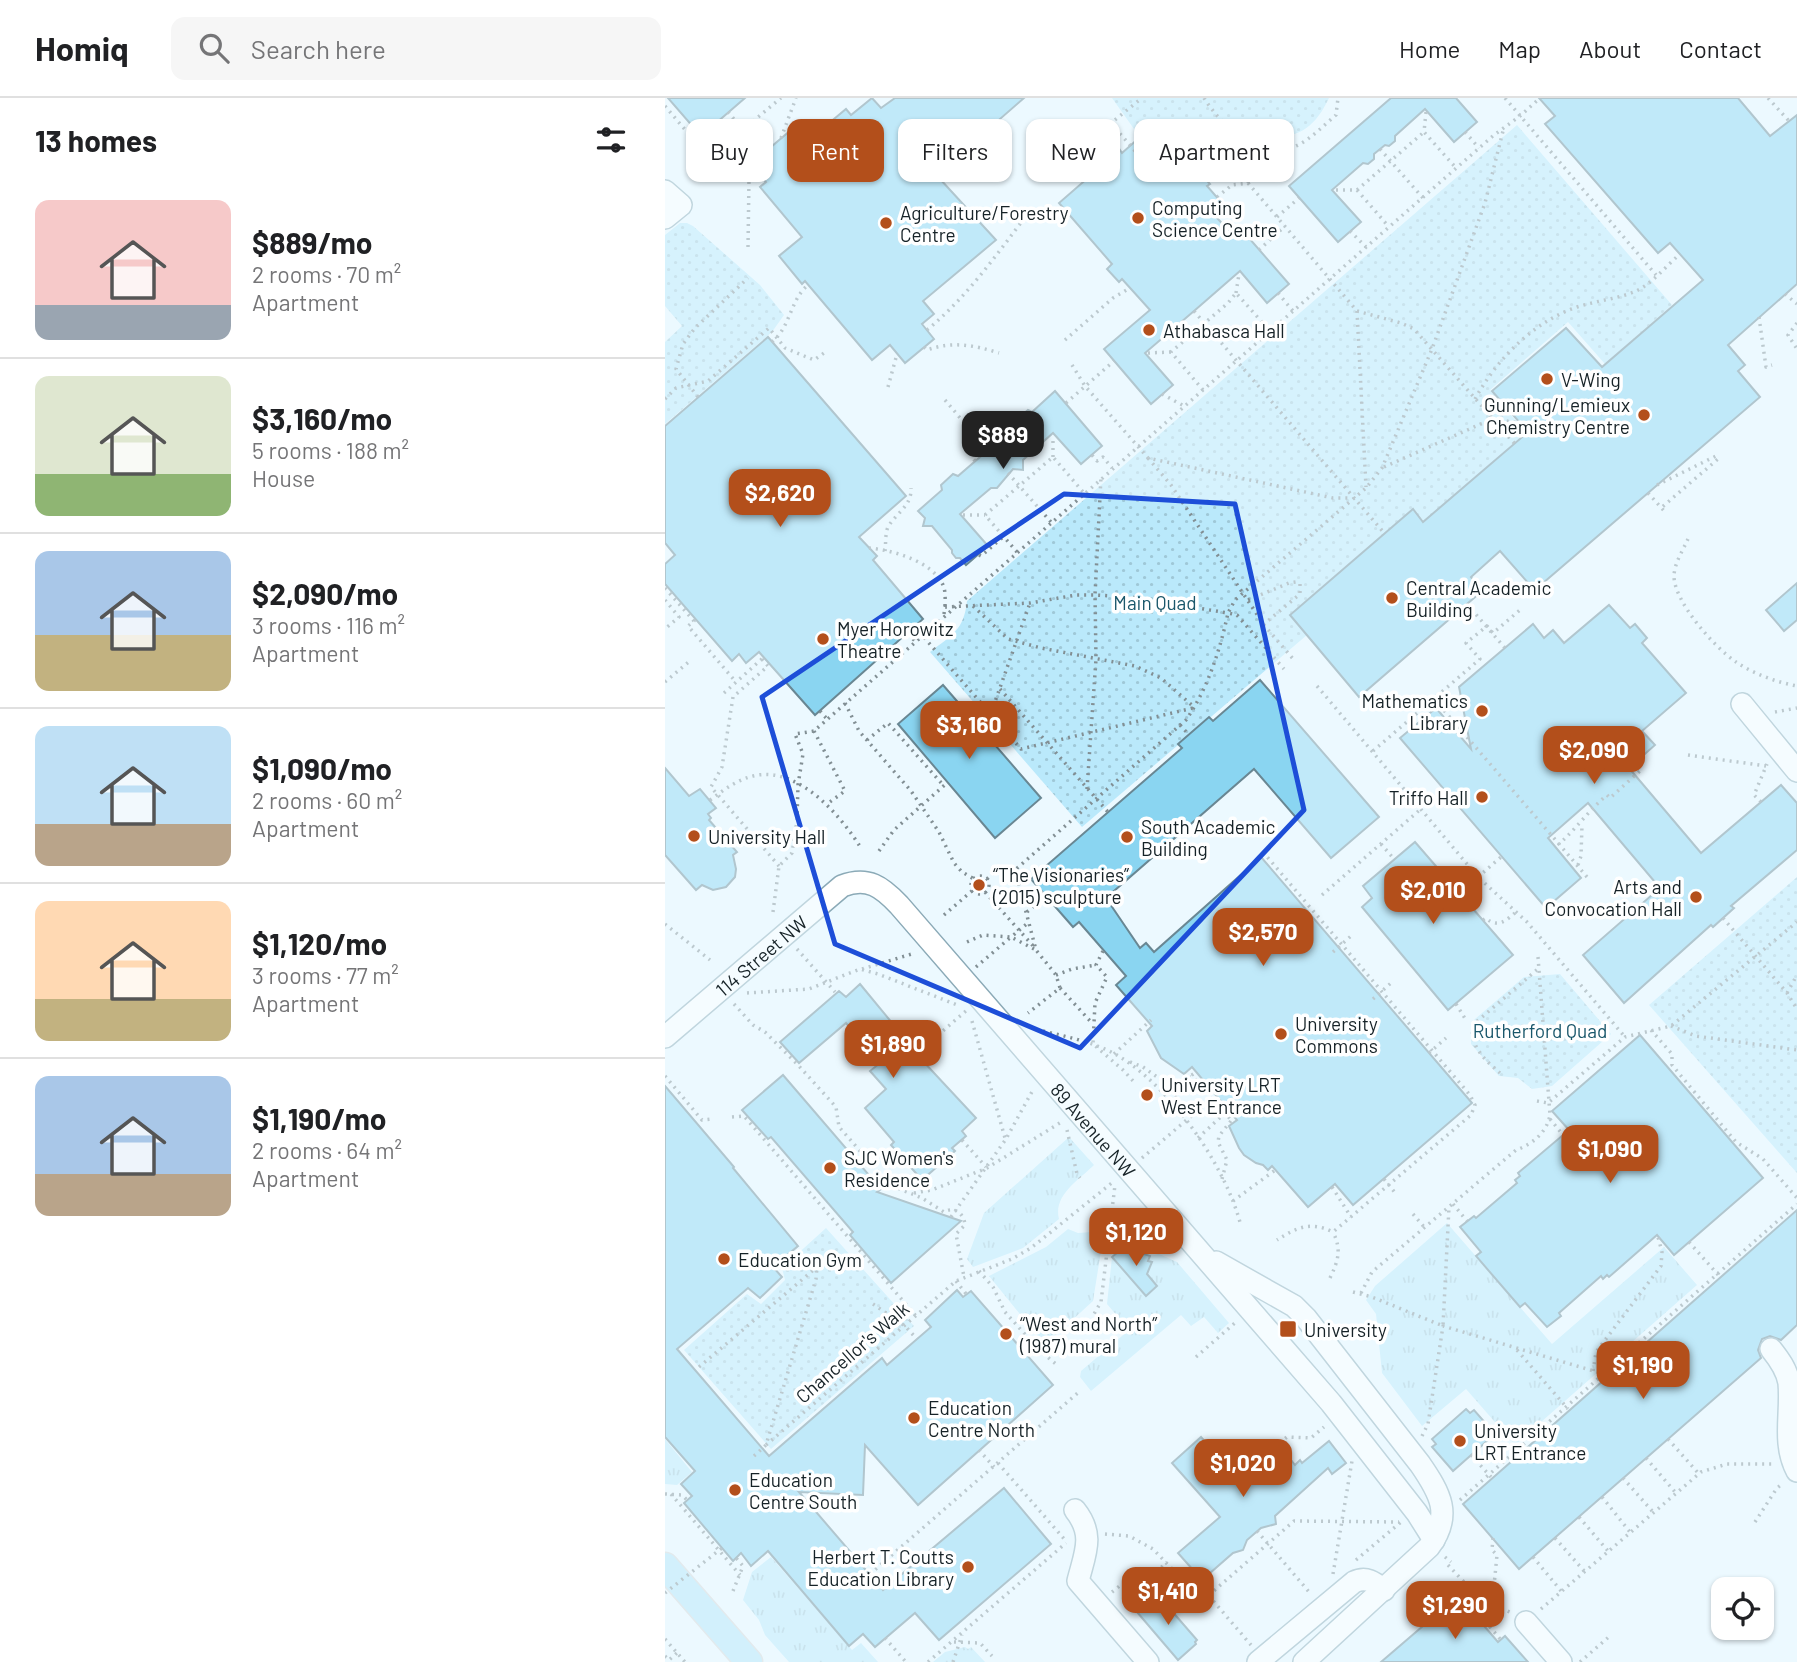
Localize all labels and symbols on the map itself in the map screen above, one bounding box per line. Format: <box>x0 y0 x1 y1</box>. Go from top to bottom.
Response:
place label: Computing Science Centre <box>1152 196 1278 241</box>
place label: Agriculture/Forestry Centre <box>900 201 1069 246</box>
marker: Computing Science Centre <box>1130 210 1146 226</box>
marker: Agriculture/Forestry Centre <box>878 215 894 231</box>
place label: Athabasca Hall <box>1163 319 1285 342</box>
marker: Athabasca Hall <box>1141 322 1157 338</box>
place label: V-Wing <box>1561 368 1621 391</box>
marker: V-Wing <box>1539 371 1555 387</box>
place label: Gunning/Lemieux Chemistry Centre <box>1484 393 1630 438</box>
marker: Gunning/Lemieux Chemistry Centre <box>1636 407 1652 423</box>
pin: $889 <box>962 412 1044 471</box>
pin: $2,620 <box>723 470 837 529</box>
place label: Central Academic Building <box>1406 576 1551 621</box>
marker: Central Academic Building <box>1384 590 1400 606</box>
park label: Main Quad <box>1113 591 1197 614</box>
place label: Myer Horowitz Theatre <box>837 617 953 662</box>
marker: Myer Horowitz Theatre <box>815 631 831 647</box>
place label: Mathematics Library <box>1362 689 1468 734</box>
pin: $3,160 <box>912 702 1026 761</box>
marker: Mathematics Library <box>1474 703 1490 719</box>
pin: $2,090 <box>1537 726 1651 786</box>
place label: Triffo Hall <box>1389 786 1468 809</box>
marker: Triffo Hall <box>1474 789 1490 805</box>
place label: South Academic Building <box>1141 815 1275 860</box>
place label: University Hall <box>708 825 825 848</box>
marker: University Hall <box>686 828 702 844</box>
marker: South Academic Building <box>1119 829 1135 845</box>
place label: “The Visionaries” (2015) sculpture <box>992 863 1130 908</box>
pin: $2,010 <box>1376 866 1490 926</box>
place label: Arts and Convocation Hall <box>1544 875 1682 920</box>
marker: “The Visionaries” (2015) sculpture <box>971 877 987 893</box>
marker: Arts and Convocation Hall <box>1688 889 1704 905</box>
pin: $2,570 <box>1206 908 1320 968</box>
street label: 114 Street NW <box>710 910 812 1001</box>
place label: University Commons <box>1295 1012 1378 1057</box>
park label: Rutherford Quad <box>1473 1019 1607 1042</box>
pin: $1,890 <box>836 1020 950 1080</box>
marker: University Commons <box>1273 1026 1289 1042</box>
place label: University LRT West Entrance <box>1161 1073 1282 1118</box>
street label: 89 Avenue NW <box>1047 1078 1141 1182</box>
marker: University LRT West Entrance <box>1139 1087 1155 1103</box>
pin: $1,090 <box>1553 1126 1667 1185</box>
place label: SJC Women's Residence <box>844 1146 954 1191</box>
marker: SJC Women's Residence <box>822 1160 838 1176</box>
pin: $1,120 <box>1079 1208 1193 1268</box>
place label: Education Gym <box>738 1248 862 1271</box>
marker: Education Gym <box>716 1251 732 1267</box>
street label: Chancellor's Walk <box>791 1297 913 1407</box>
place label: “West and North” (1987) mural <box>1019 1312 1158 1357</box>
place label: University <box>1304 1318 1387 1341</box>
marker: University <box>1278 1319 1298 1339</box>
marker: “West and North” (1987) mural <box>998 1326 1014 1342</box>
pin: $1,190 <box>1586 1342 1700 1401</box>
place label: Education Centre North <box>928 1396 1035 1441</box>
marker: Education Centre North <box>906 1410 922 1426</box>
place label: University LRT Entrance <box>1474 1419 1586 1464</box>
marker: University LRT Entrance <box>1452 1433 1468 1449</box>
pin: $1,020 <box>1186 1440 1300 1499</box>
place label: Education Centre South <box>749 1468 857 1513</box>
marker: Education Centre South <box>727 1482 743 1498</box>
place label: Herbert T. Coutts Education Library <box>807 1545 954 1590</box>
marker: Herbert T. Coutts Education Library <box>960 1559 976 1575</box>
pin: $1,410 <box>1111 1568 1225 1627</box>
pin: $1,290 <box>1398 1582 1512 1641</box>

